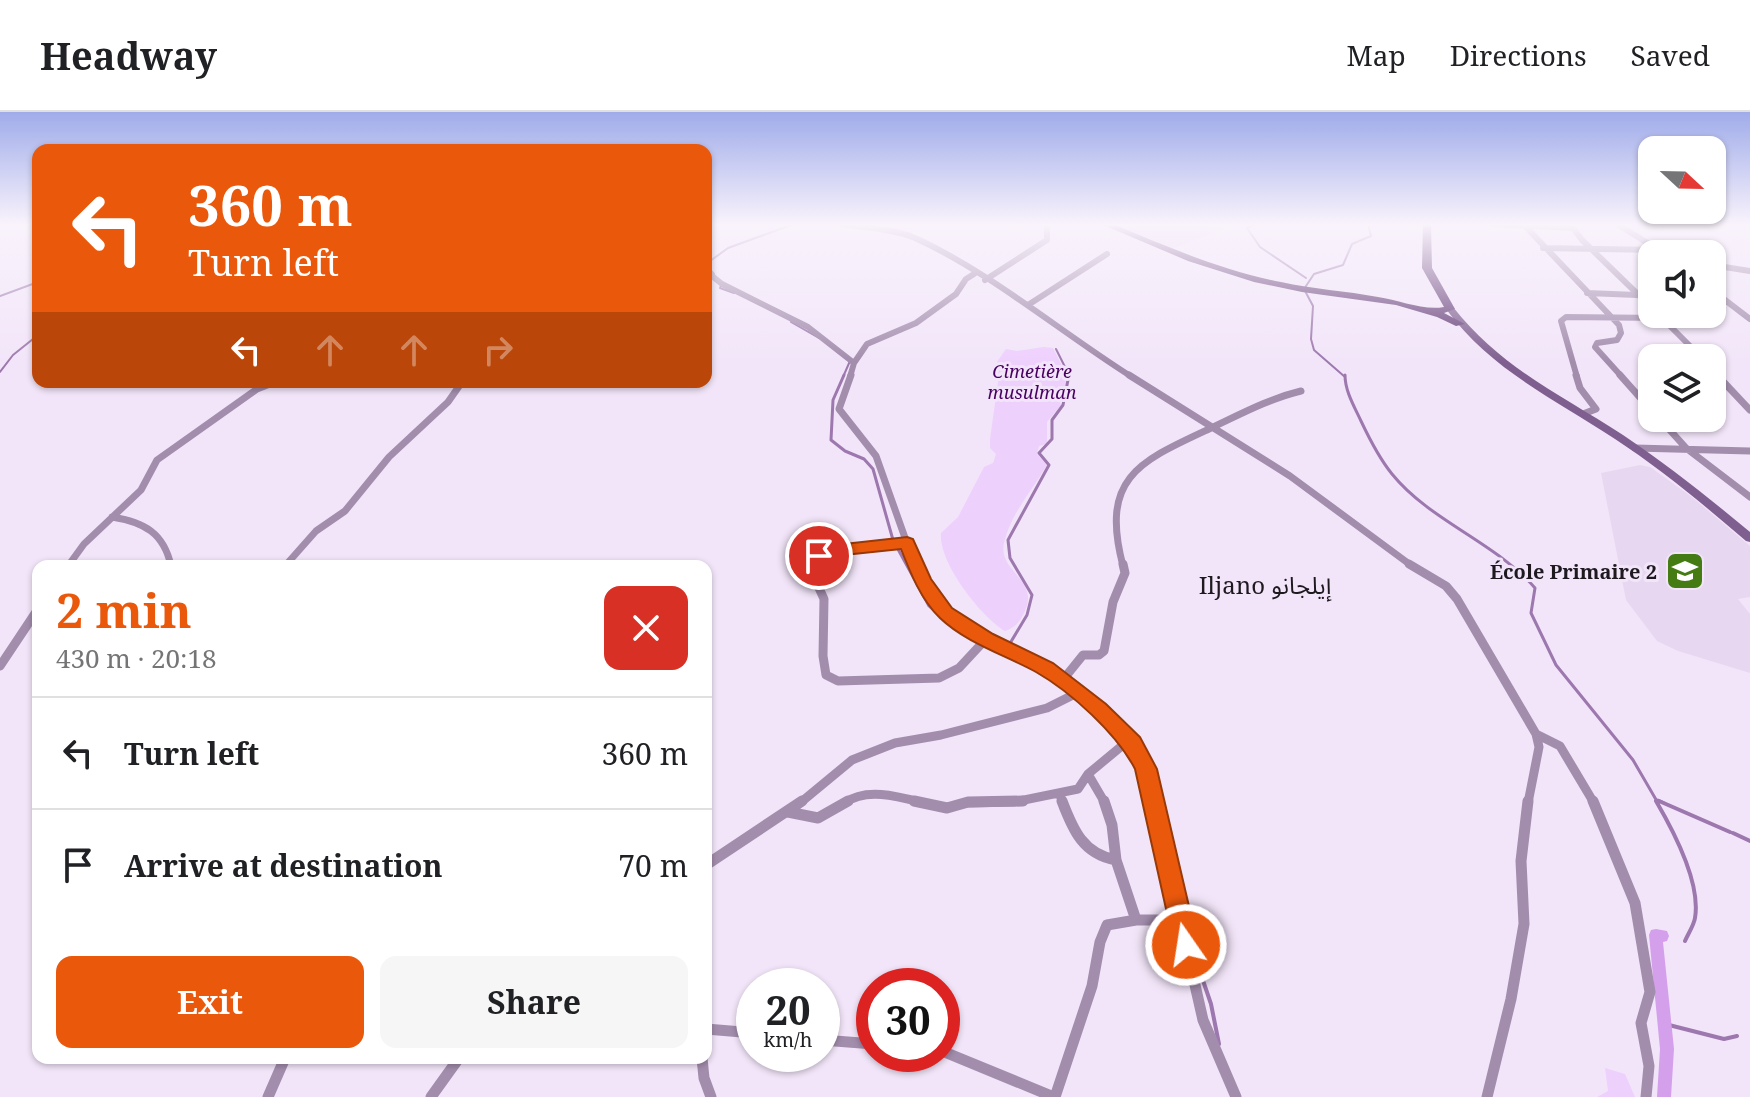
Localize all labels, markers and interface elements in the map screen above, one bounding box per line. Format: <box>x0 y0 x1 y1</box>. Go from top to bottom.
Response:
text: Headway <box>40 29 217 81</box>
text: Map <box>1346 36 1406 74</box>
text: Directions <box>1450 36 1587 74</box>
text: Saved <box>1631 36 1710 74</box>
north arrow <box>1638 136 1726 224</box>
map controls <box>1638 136 1726 432</box>
text: 360 m <box>188 166 353 242</box>
icon: left <box>56 176 160 280</box>
text: Turn left <box>188 238 339 287</box>
button: sound <box>1638 240 1726 328</box>
icon: left <box>224 328 268 372</box>
icon: ahead <box>308 328 352 372</box>
icon: ahead <box>392 328 436 372</box>
icon: right <box>476 328 520 372</box>
button: layers <box>1638 344 1726 432</box>
park label: Cimetière musulman <box>988 359 1077 404</box>
pin <box>785 522 853 590</box>
icon: arrive <box>797 534 841 578</box>
school or university icon: École Primaire 2 <box>1664 550 1706 592</box>
place label: École Primaire 2 <box>1490 558 1657 585</box>
district label: Iljano إيلجانو <box>1199 568 1332 602</box>
text: 2 min <box>56 577 192 642</box>
button: close <box>604 586 688 670</box>
text: 430 m · 20:18 <box>56 640 217 676</box>
icon: left <box>56 731 100 775</box>
text: Turn left <box>124 733 259 774</box>
text: 360 m <box>602 733 688 774</box>
icon: arrive <box>56 843 100 887</box>
text: Arrive at destination <box>124 845 443 886</box>
text: 70 m <box>618 845 688 886</box>
position arrow <box>1144 903 1228 987</box>
button: Exit <box>56 956 364 1048</box>
button: Share <box>380 956 688 1048</box>
speed limit sign: 30 <box>856 968 960 1072</box>
text: 20 <box>765 982 811 1037</box>
text: km/h <box>763 1026 813 1053</box>

